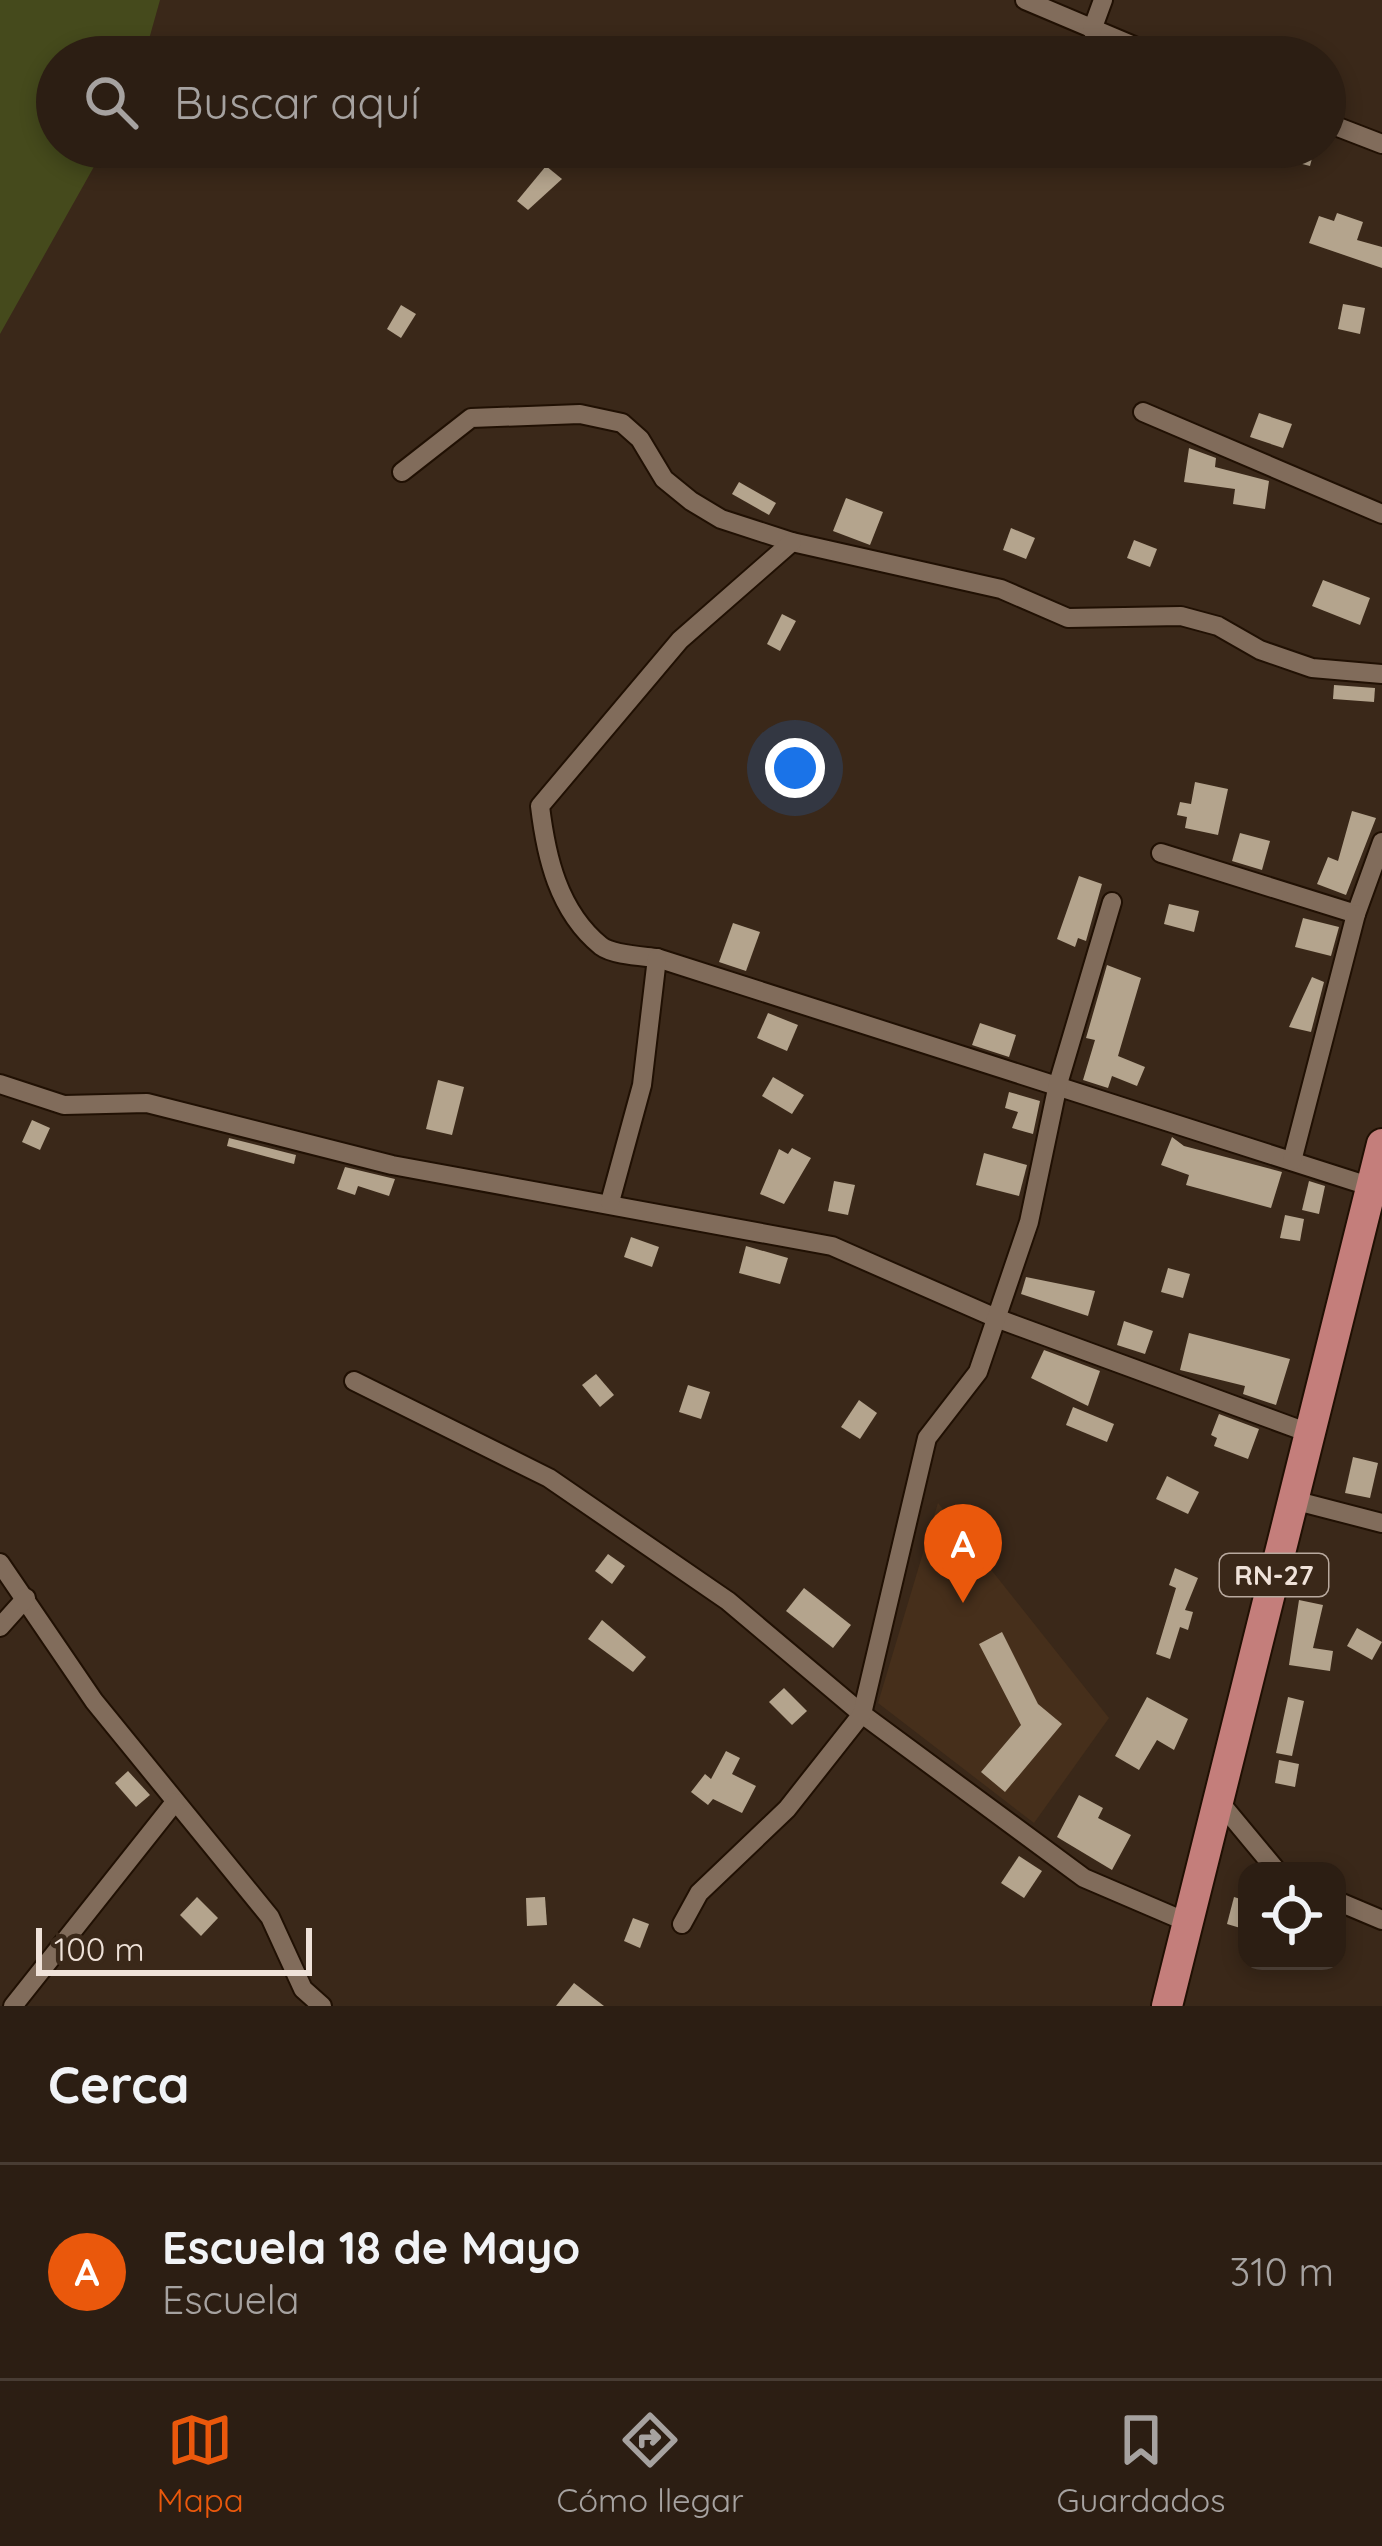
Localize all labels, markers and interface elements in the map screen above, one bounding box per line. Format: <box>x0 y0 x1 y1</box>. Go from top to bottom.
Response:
search box <box>36 36 1346 168</box>
icon: search <box>78 69 144 135</box>
text: Buscar aquí <box>174 74 420 130</box>
your location <box>765 738 825 798</box>
pin: A <box>924 1504 1002 1603</box>
road number: RN-27 <box>1220 1554 1328 1596</box>
map controls <box>1238 1862 1346 1970</box>
button: locate <box>1238 1862 1346 1970</box>
scale bar <box>36 1922 312 1975</box>
text: 100 m <box>54 1928 145 1969</box>
text: Cerca <box>48 2052 190 2116</box>
text: Escuela 18 de Mayo <box>162 2219 580 2275</box>
text: A <box>75 2247 99 2296</box>
text: 310 m <box>1230 2247 1334 2296</box>
text: Escuela <box>162 2275 299 2324</box>
tab: Mapa <box>156 2407 244 2520</box>
tab: Cómo llegar <box>557 2407 744 2520</box>
tab: Guardados <box>1056 2407 1226 2520</box>

